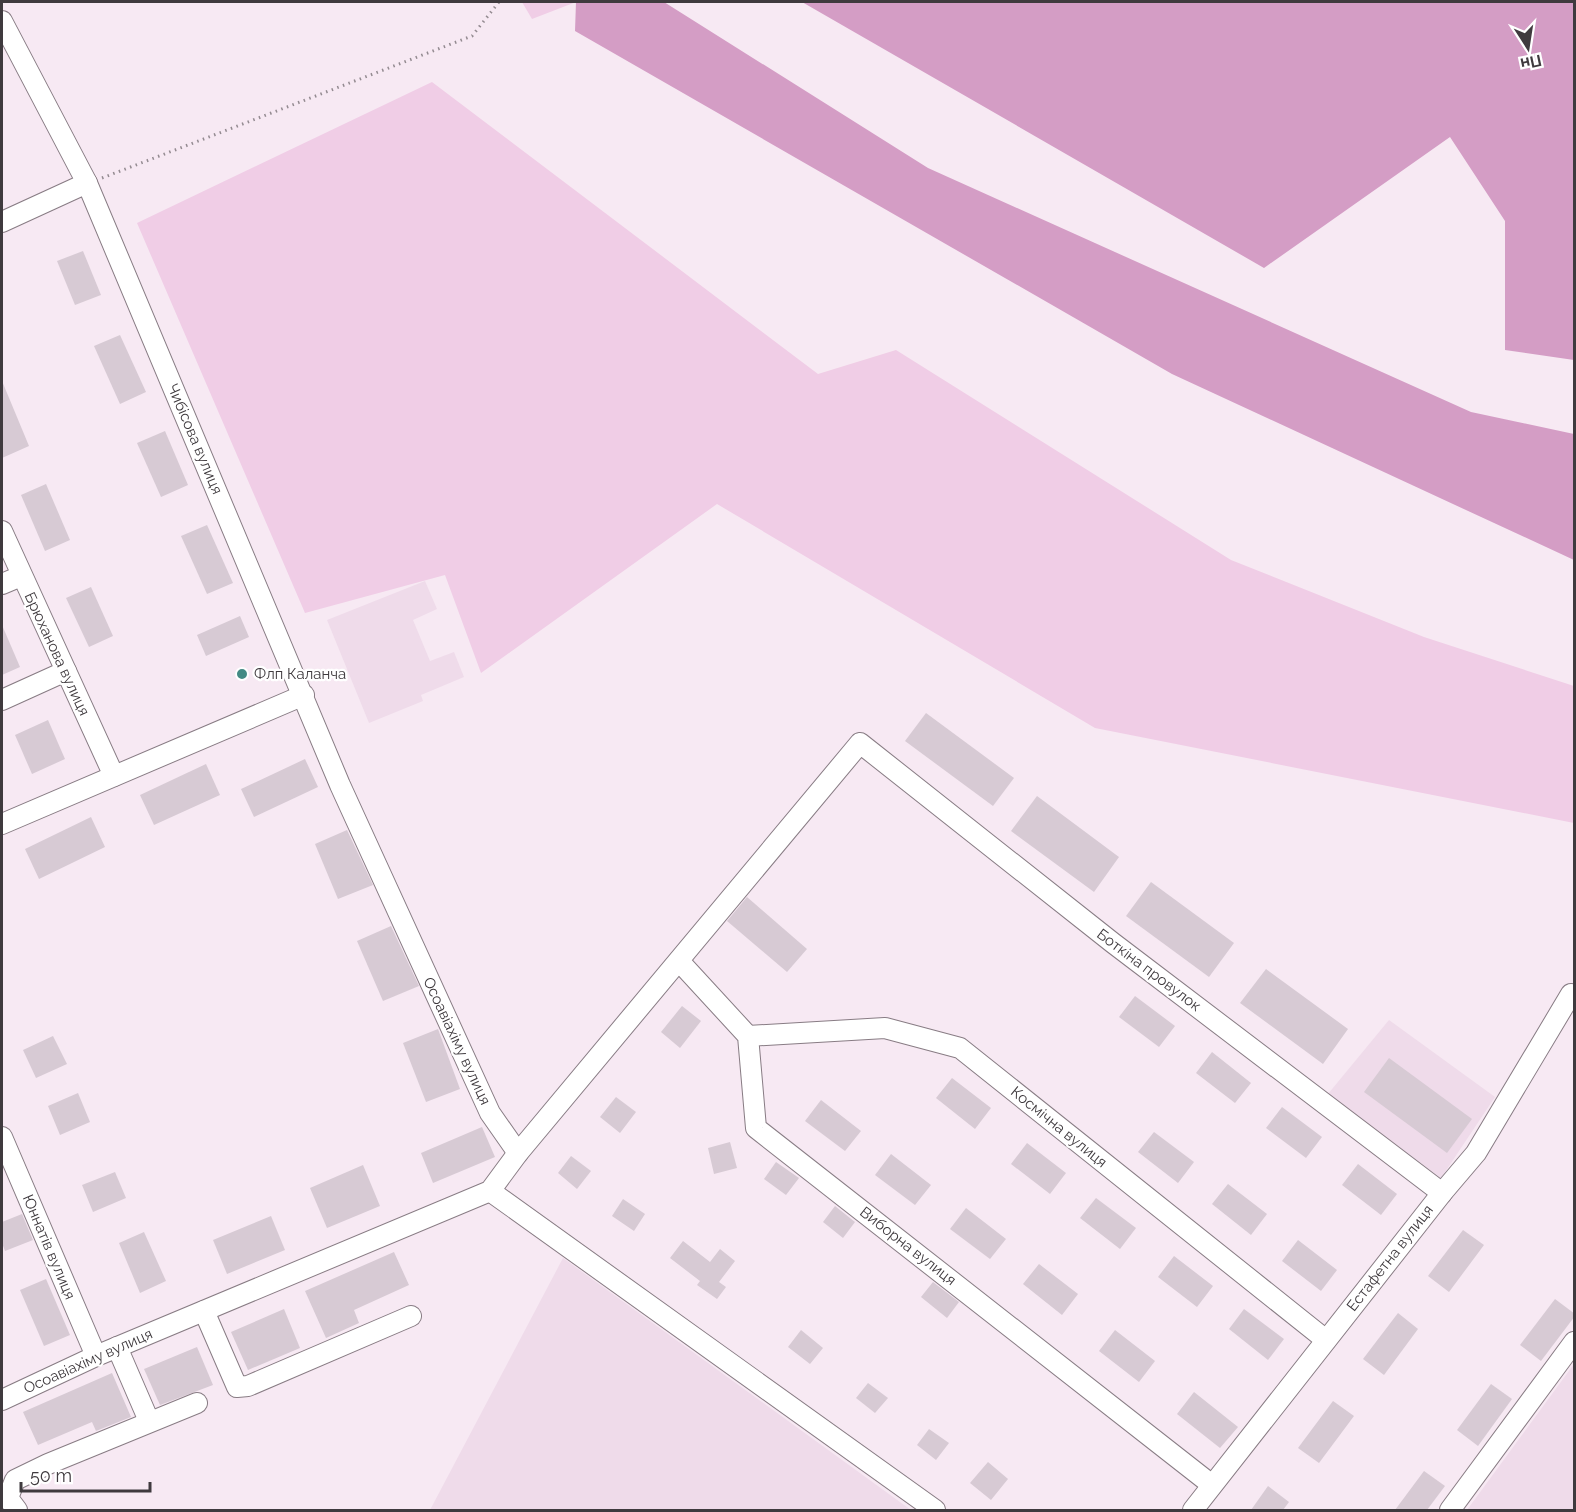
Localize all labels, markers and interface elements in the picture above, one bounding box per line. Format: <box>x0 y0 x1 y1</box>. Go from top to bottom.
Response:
north arrow <box>1498 18 1558 78</box>
text: Пн <box>1519 51 1543 74</box>
street label: Чибісова вулиця <box>164 381 226 497</box>
street label: Брюханова вулиця <box>21 589 93 719</box>
place label: Флп Каланча <box>254 665 346 683</box>
marker: Флп Каланча <box>235 667 249 681</box>
street label: Боткіна провулок <box>1093 925 1205 1015</box>
street label: Осоавіахіму вулиця <box>419 974 495 1108</box>
street label: Космічна вулиця <box>1007 1083 1111 1171</box>
street label: Юннатів вулиця <box>19 1192 79 1302</box>
street label: Естафетна вулиця <box>1343 1201 1437 1315</box>
street label: Виборна вулиця <box>856 1203 960 1289</box>
street label: Осоавіахіму вулиця <box>21 1325 155 1397</box>
scale bar <box>21 1455 150 1493</box>
text: 50 m <box>30 1465 72 1486</box>

